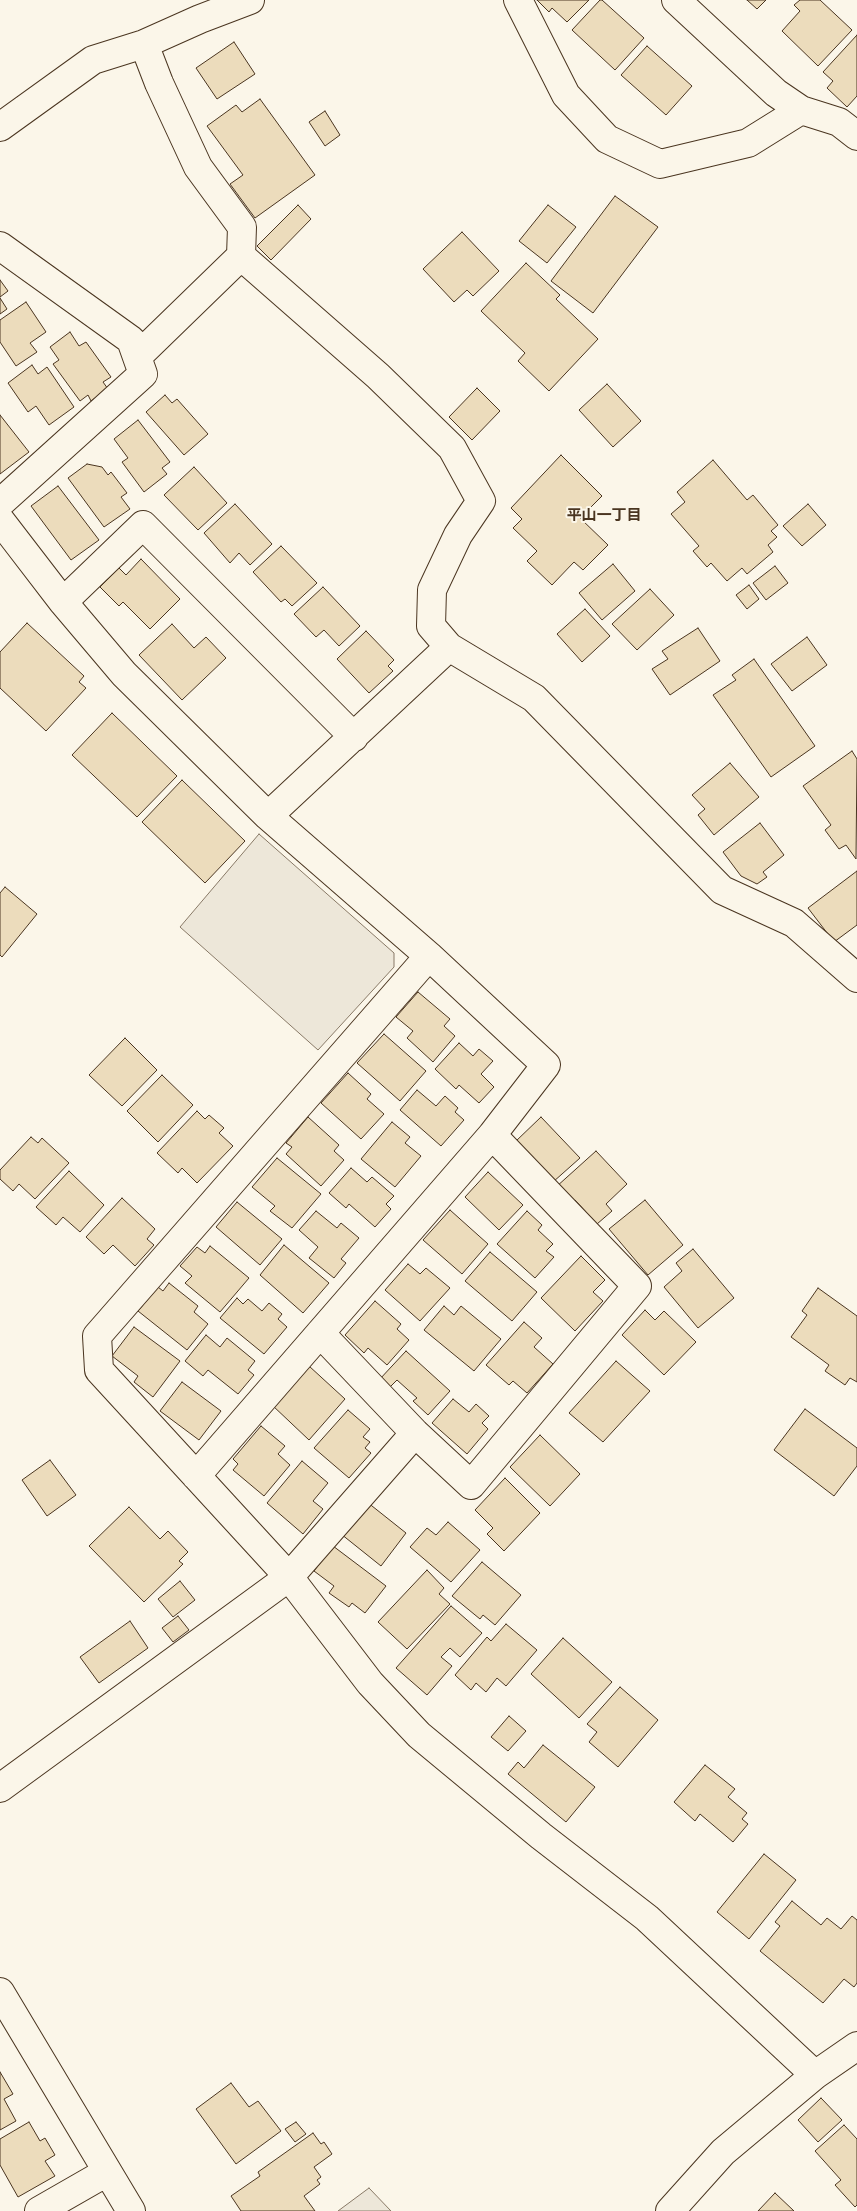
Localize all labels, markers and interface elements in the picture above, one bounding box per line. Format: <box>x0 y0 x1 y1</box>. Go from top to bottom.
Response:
district label: 平山一丁目 <box>567 507 641 525</box>

